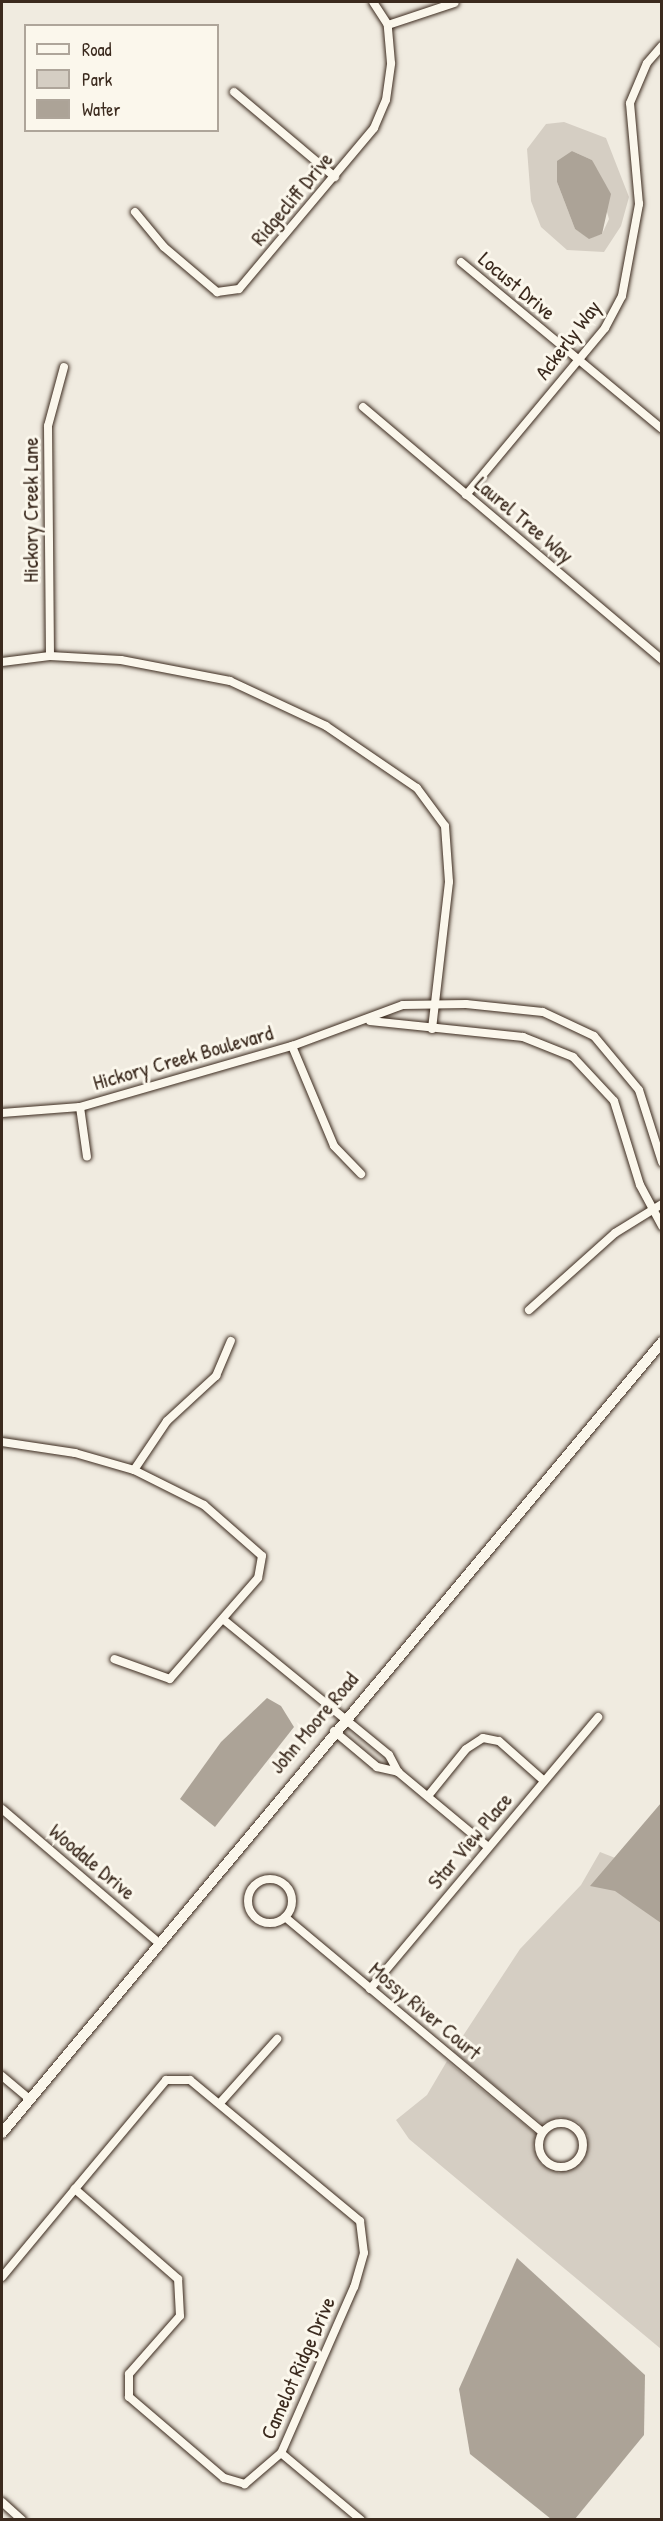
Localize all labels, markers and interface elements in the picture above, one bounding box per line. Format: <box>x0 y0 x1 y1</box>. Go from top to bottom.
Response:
legend <box>24 24 219 132</box>
text: Road <box>82 37 112 62</box>
text: Park <box>82 67 112 92</box>
text: Water <box>82 97 120 122</box>
street label: Ridgecliff Drive <box>246 147 338 251</box>
street label: Locust Drive <box>473 247 561 325</box>
street label: Ackerly Way <box>530 295 606 385</box>
street label: Hickory Creek Lane <box>18 437 44 583</box>
street label: Laurel Tree Way <box>470 472 578 568</box>
street label: Hickory Creek Boulevard <box>90 1020 276 1096</box>
street label: John Moore Road <box>264 1667 364 1779</box>
street label: Star View Place <box>422 1788 518 1894</box>
street label: Woodale Drive <box>44 1819 140 1905</box>
street label: Mossy River Court <box>364 1957 486 2065</box>
street label: Camelot Ridge Drive <box>255 2293 341 2443</box>

